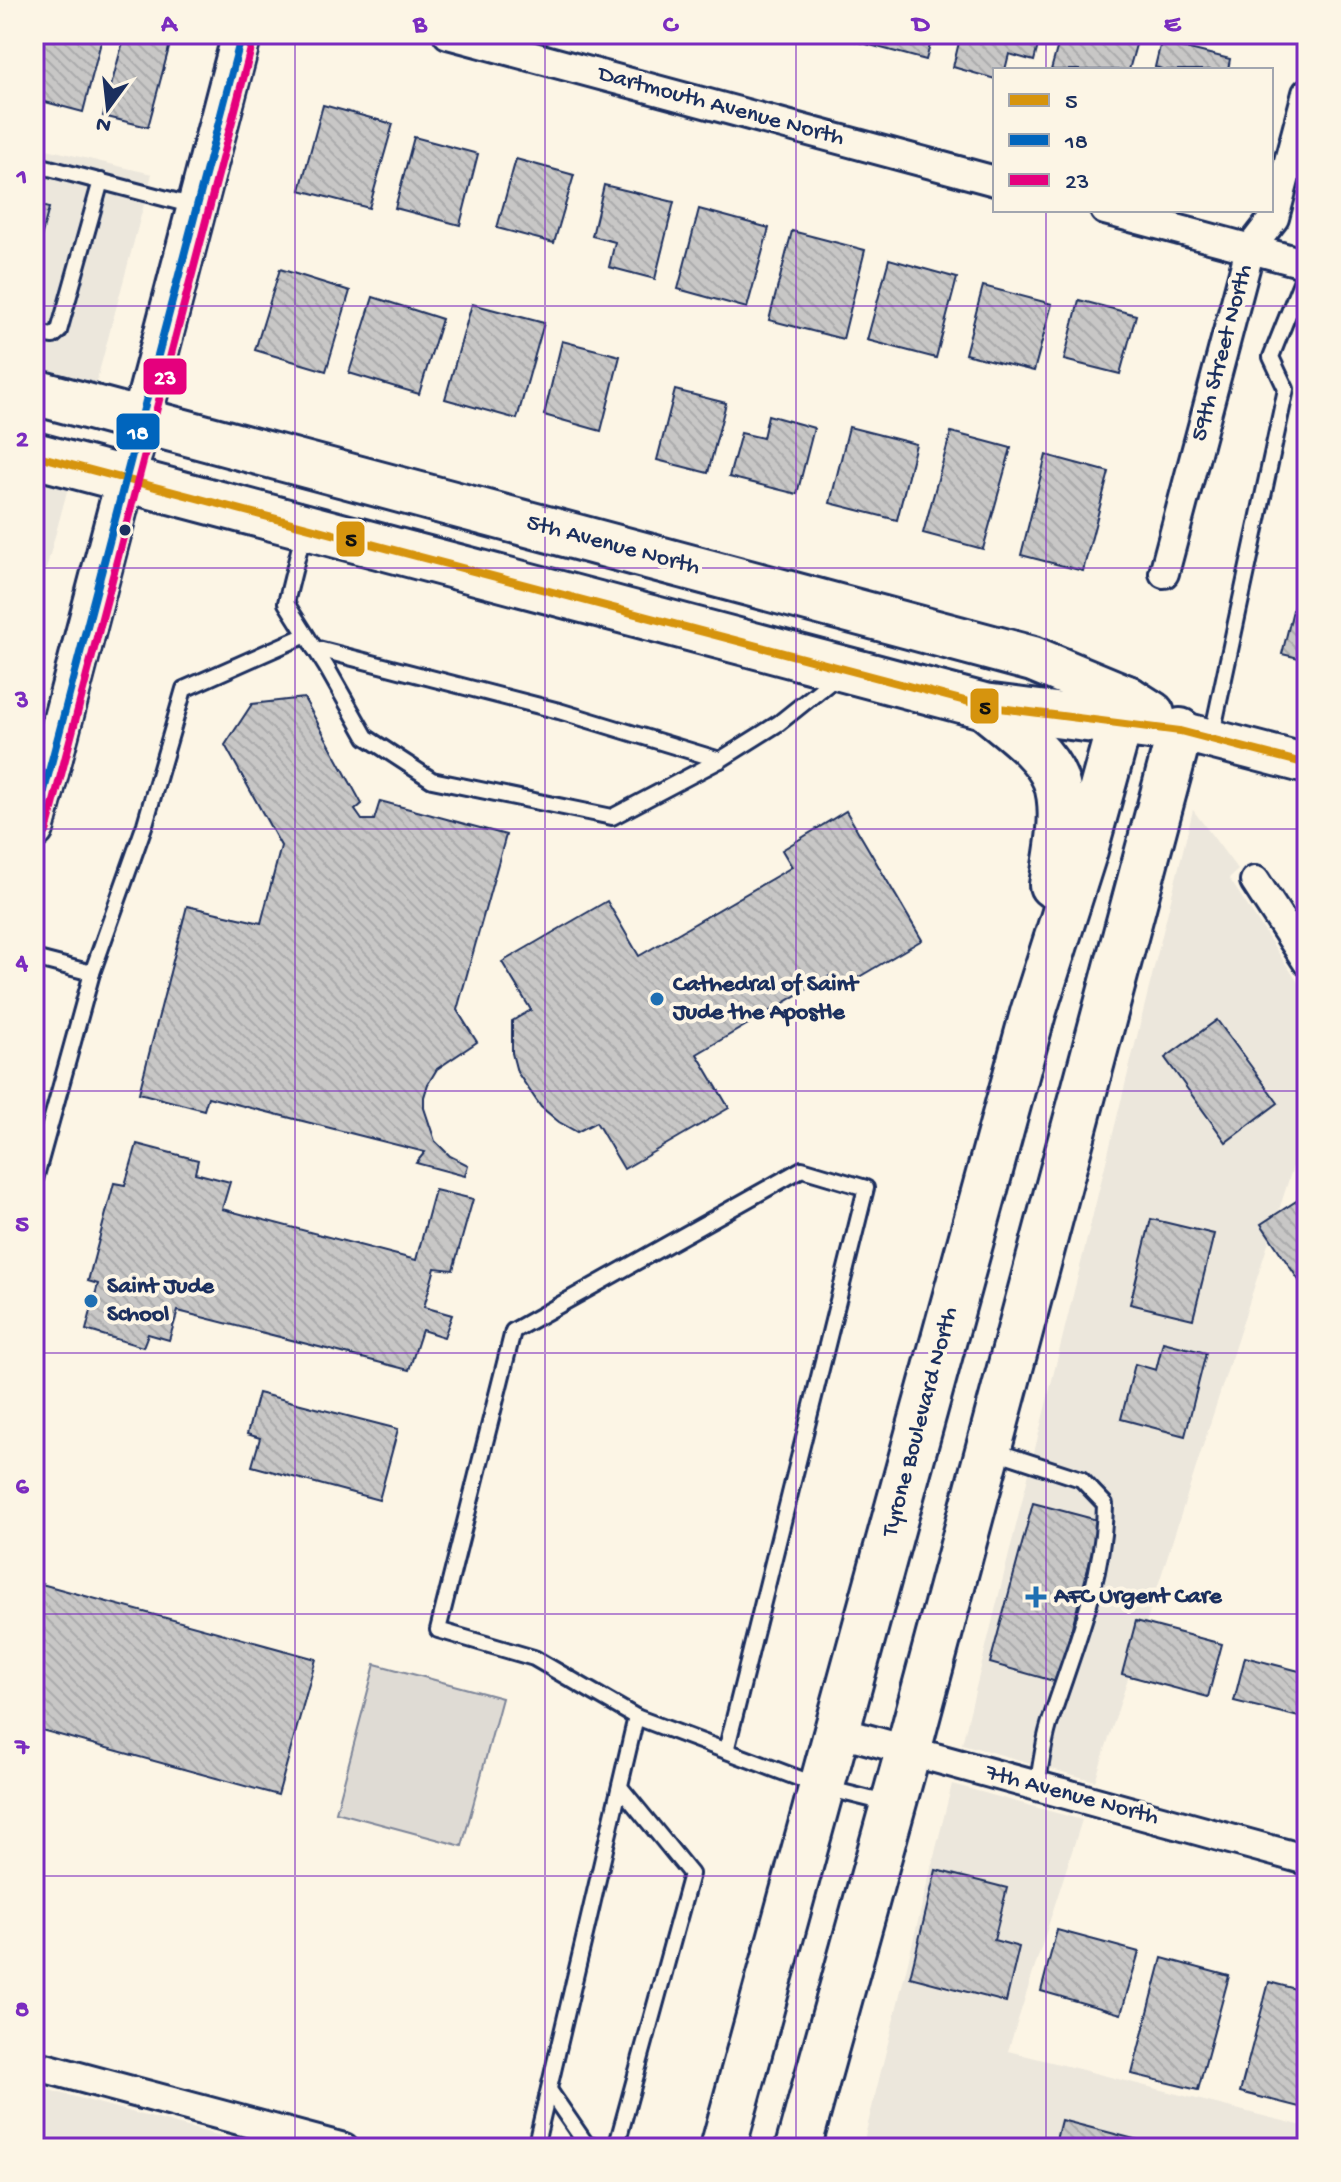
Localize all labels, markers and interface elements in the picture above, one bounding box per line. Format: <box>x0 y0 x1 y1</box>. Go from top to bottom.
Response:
text: A <box>160 11 178 42</box>
text: B <box>412 11 428 42</box>
text: C <box>663 11 680 42</box>
text: D <box>911 11 931 42</box>
text: E <box>1164 11 1182 42</box>
street label: Dartmouth Avenue North <box>593 60 847 154</box>
north arrow <box>68 68 148 148</box>
legend <box>993 68 1273 212</box>
text: 5 <box>1065 89 1078 118</box>
text: N <box>94 109 114 138</box>
text: 18 <box>1064 129 1088 158</box>
text: 1 <box>16 164 27 195</box>
text: 23 <box>1065 169 1089 198</box>
street label: 59th Street North <box>1185 261 1261 445</box>
line badge: 23 <box>142 357 188 396</box>
text: 23 <box>154 367 176 393</box>
line badge: 18 <box>115 412 161 451</box>
text: 18 <box>127 422 148 448</box>
text: 2 <box>16 426 29 457</box>
street label: 5th Avenue North <box>523 509 703 583</box>
line badge: 5 <box>335 520 366 558</box>
unlabelled marker <box>117 522 133 538</box>
text: 5 <box>345 529 357 555</box>
text: 3 <box>14 687 29 718</box>
line badge: 5 <box>969 687 1000 725</box>
text: 5 <box>979 697 991 723</box>
text: 4 <box>15 949 29 980</box>
place label: Cathedral of Saint Jude the Apostle <box>672 971 860 1028</box>
marker: Cathedral of Saint Jude the Apostle <box>648 990 666 1008</box>
text: 5 <box>15 1211 29 1242</box>
place label: Saint Jude School <box>107 1273 216 1330</box>
marker: Saint Jude School <box>82 1292 100 1310</box>
street label: Tyrone Boulevard North <box>876 1304 966 1542</box>
text: 6 <box>15 1473 29 1504</box>
place label: AFC Urgent Care <box>1053 1583 1223 1612</box>
marker: AFC Urgent Care <box>1025 1586 1047 1608</box>
text: 7 <box>13 1734 30 1765</box>
street label: 7th Avenue North <box>981 1759 1162 1833</box>
text: 8 <box>15 1996 29 2027</box>

